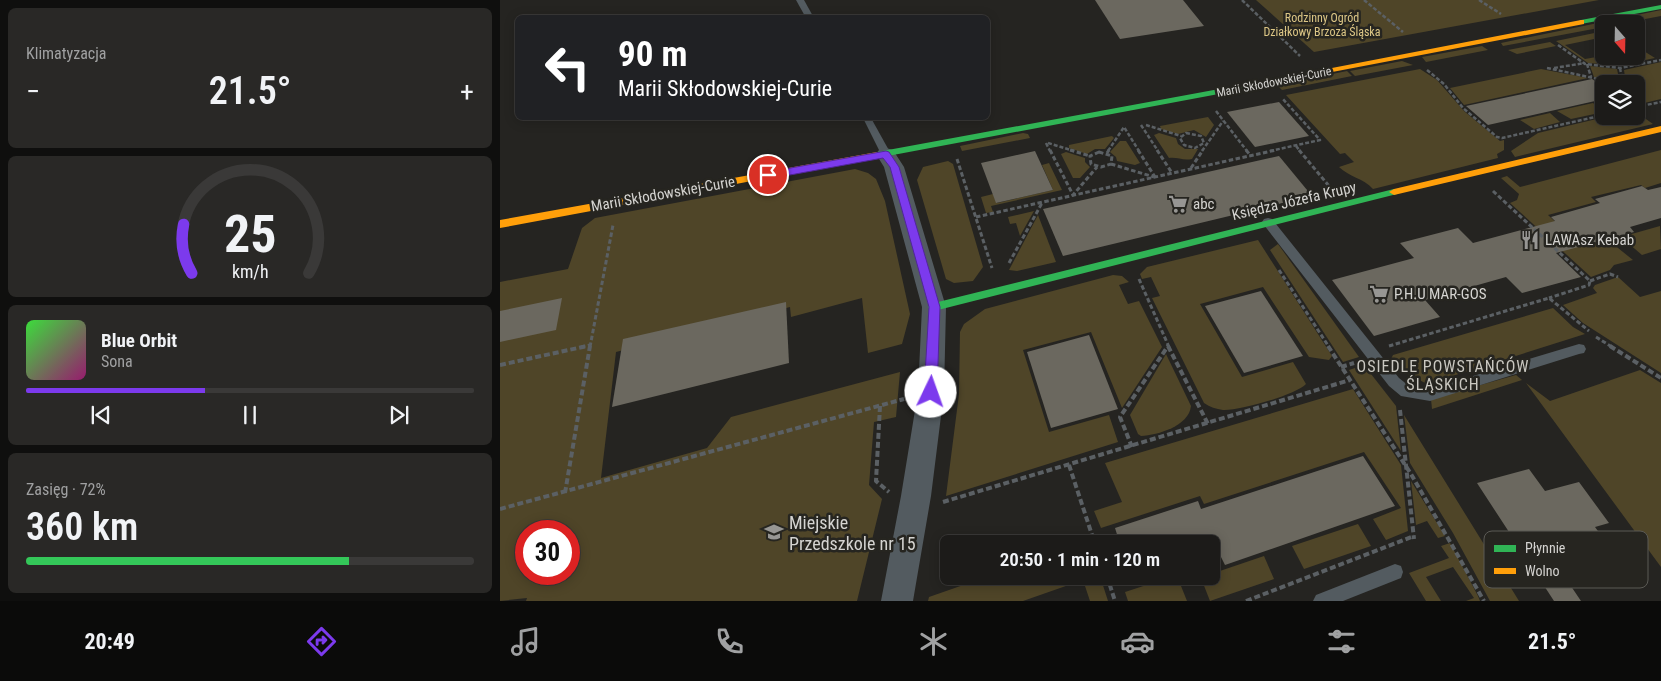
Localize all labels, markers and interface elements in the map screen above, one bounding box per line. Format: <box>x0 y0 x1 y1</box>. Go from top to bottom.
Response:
park label: Rodzinny Ogród Działkowy Brzoza Śląska <box>1263 11 1381 39</box>
north arrow <box>1595 15 1645 65</box>
map controls <box>1595 15 1645 125</box>
text: 90 m <box>618 34 687 75</box>
icon: left <box>535 35 600 100</box>
text: Klimatyzacja <box>26 44 107 63</box>
street label: Marii Skłodowskiej-Curie <box>1215 64 1333 100</box>
text: 21.5° <box>209 69 291 113</box>
text: − <box>26 75 40 108</box>
text: + <box>460 75 474 108</box>
button: layers <box>1595 75 1645 125</box>
text: Marii Skłodowskiej-Curie <box>618 76 832 101</box>
pin <box>747 154 789 196</box>
icon: arrive <box>754 161 782 189</box>
street label: Marii Skłodowskiej-Curie <box>590 172 736 216</box>
street label: Księdza Józefa Krupy <box>1230 178 1358 224</box>
supermarket icon: abc <box>1167 193 1189 215</box>
place label: abc <box>1193 195 1215 213</box>
text: 25 <box>224 204 276 265</box>
restaurant icon: LAWAsz Kebab <box>1519 229 1541 251</box>
place label: LAWAsz Kebab <box>1545 231 1634 249</box>
text: km/h <box>232 261 268 282</box>
supermarket icon: P.H.U MAR-GOS <box>1368 283 1390 305</box>
place label: P.H.U MAR-GOS <box>1394 285 1487 303</box>
text: Blue Orbit <box>101 329 177 352</box>
text: Sona <box>101 352 133 371</box>
district label: OSIEDLE POWSTAŃCÓW ŚLĄSKICH <box>1357 356 1529 394</box>
position arrow <box>904 365 956 417</box>
icon: previous <box>87 401 115 429</box>
icon: pause <box>236 401 264 429</box>
icon: next <box>385 401 413 429</box>
text: Zasięg · 72% <box>26 480 106 499</box>
text: 360 km <box>26 505 138 549</box>
place label: Miejskie Przedszkole nr 15 <box>789 512 916 554</box>
speed limit sign: 30 <box>515 520 580 585</box>
school or university icon: Miejskie Przedszkole nr 15 <box>763 521 785 543</box>
legend <box>1484 531 1648 588</box>
text: Płynnie <box>1525 540 1566 556</box>
text: 20:50 · 1 min · 120 m <box>1000 548 1160 571</box>
text: Wolno <box>1525 563 1560 579</box>
icon: directions <box>304 624 339 659</box>
icon: music <box>508 624 543 659</box>
icon: phone <box>712 624 747 659</box>
icon: climate <box>916 624 951 659</box>
icon: car <box>1120 624 1155 659</box>
icon: filters <box>1324 624 1359 659</box>
text: 20:49 <box>85 629 135 654</box>
text: 21.5° <box>1528 629 1576 654</box>

